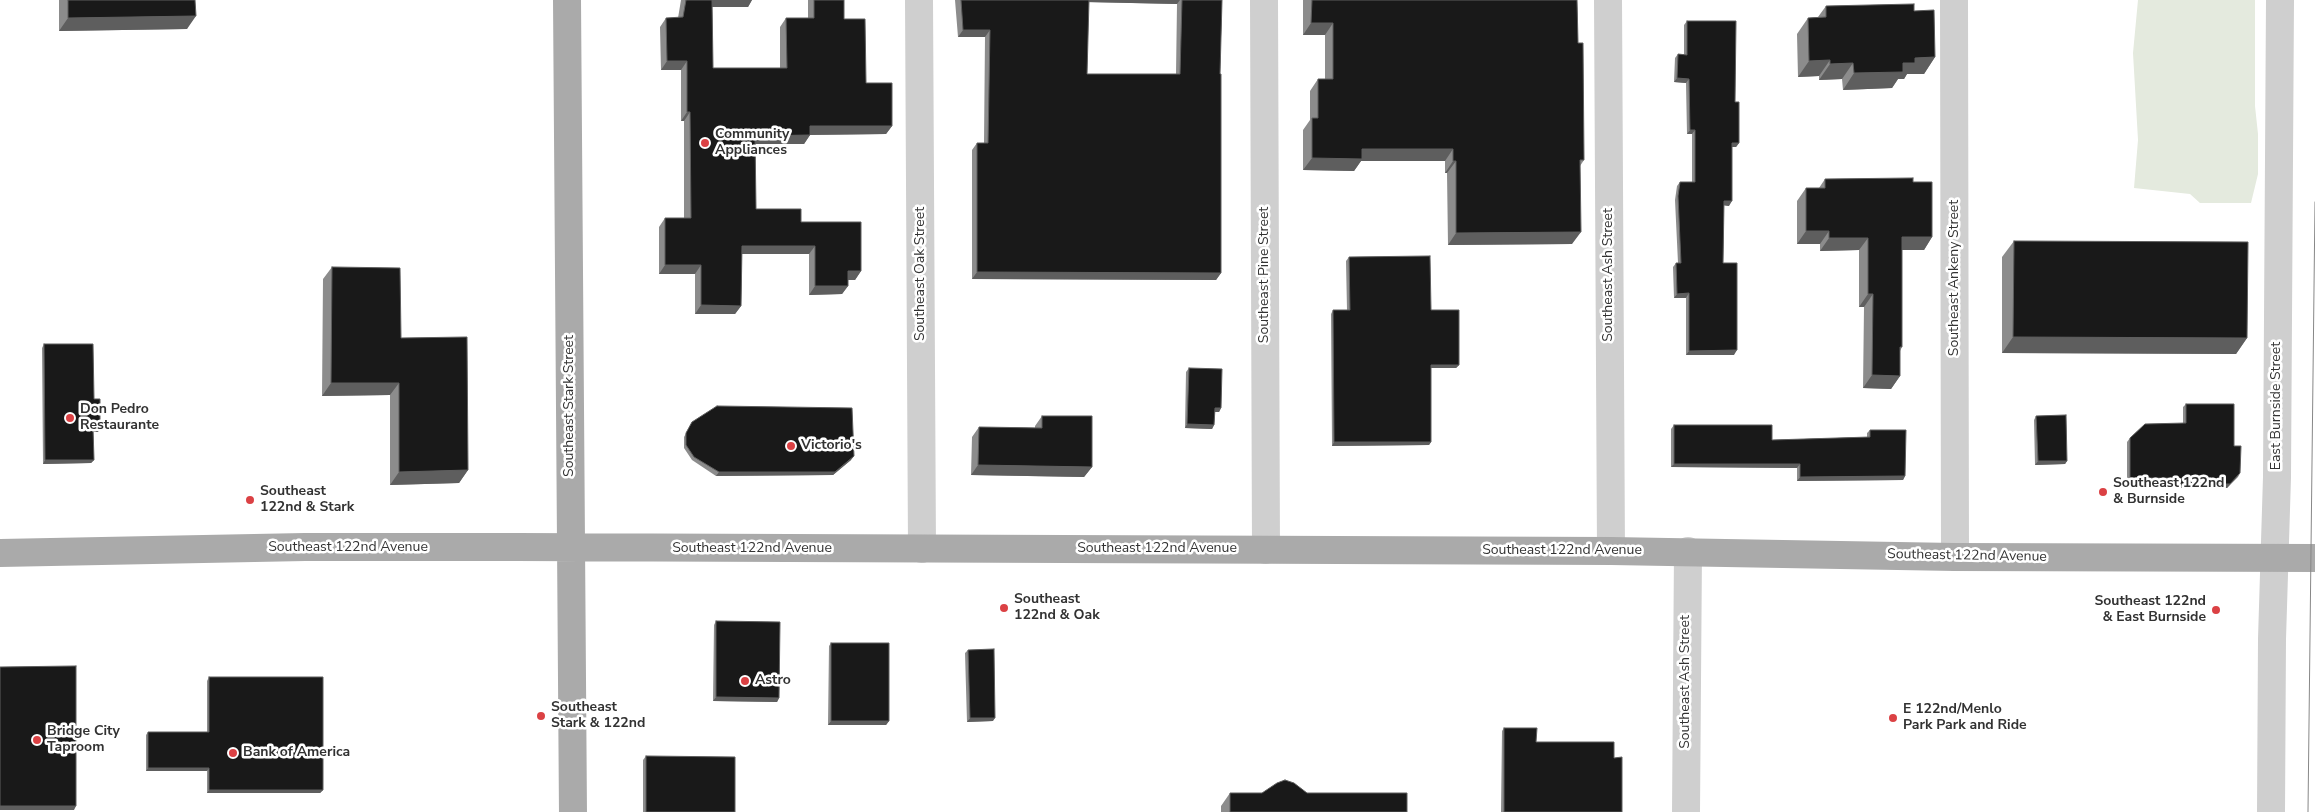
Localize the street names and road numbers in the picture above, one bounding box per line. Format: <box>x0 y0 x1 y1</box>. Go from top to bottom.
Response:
street label: Southeast Ankeny Street <box>1947 200 1963 356</box>
street label: Southeast Oak Street <box>913 207 929 341</box>
street label: Southeast Pine Street <box>1257 207 1273 343</box>
street label: Southeast Ash Street <box>1601 208 1617 342</box>
street label: Southeast Stark Street <box>562 335 578 477</box>
street label: East Burnside Street <box>2269 342 2285 470</box>
street label: Southeast 122nd Avenue <box>268 540 428 556</box>
street label: Southeast 122nd Avenue <box>672 541 832 557</box>
street label: Southeast 122nd Avenue <box>1077 541 1237 557</box>
street label: Southeast 122nd Avenue <box>1482 543 1642 559</box>
street label: Southeast 122nd Avenue <box>1887 546 2047 566</box>
street label: Southeast Ash Street <box>1678 615 1694 749</box>

